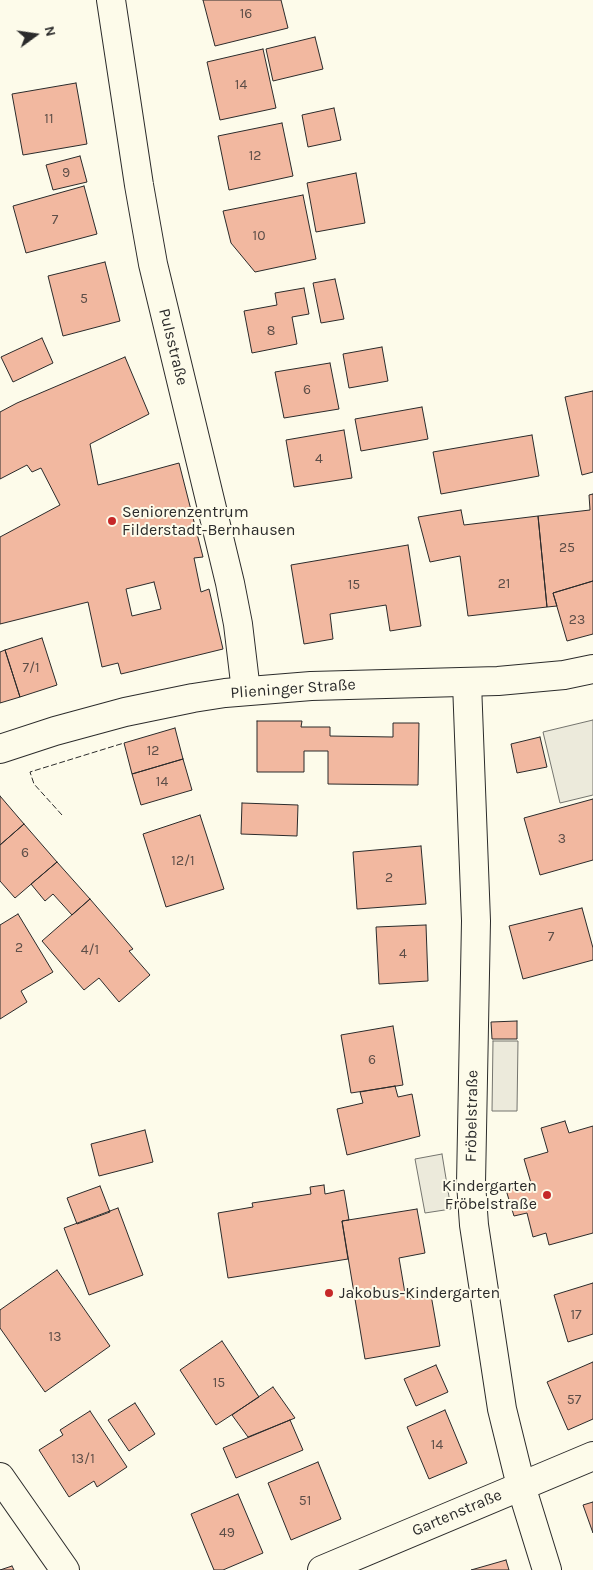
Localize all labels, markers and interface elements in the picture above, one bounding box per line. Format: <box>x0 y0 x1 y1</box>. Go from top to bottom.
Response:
house number: 16 <box>240 6 252 22</box>
north arrow <box>10 10 60 60</box>
text: N <box>41 24 60 38</box>
house number: 14 <box>235 77 247 93</box>
house number: 11 <box>44 111 54 127</box>
house number: 12 <box>249 148 261 164</box>
house number: 9 <box>62 165 70 181</box>
house number: 7 <box>52 212 58 228</box>
house number: 10 <box>253 228 265 244</box>
house number: 5 <box>80 291 88 307</box>
street label: Pulsstraße <box>154 307 192 387</box>
house number: 8 <box>267 323 275 339</box>
house number: 6 <box>303 382 311 398</box>
house number: 4 <box>315 451 323 467</box>
place label: Seniorenzentrum Filderstadt-Bernhausen <box>122 502 295 540</box>
marker: Seniorenzentrum Filderstadt-Bernhausen <box>106 515 118 527</box>
house number: 25 <box>559 540 575 556</box>
house number: 21 <box>498 576 510 592</box>
house number: 15 <box>348 577 360 593</box>
house number: 23 <box>569 612 585 628</box>
house number: 7/1 <box>22 660 40 676</box>
street label: Plieninger Straße <box>230 675 356 703</box>
house number: 12 <box>147 743 159 759</box>
house number: 14 <box>156 774 168 790</box>
house number: 3 <box>558 831 566 847</box>
house number: 6 <box>21 845 29 861</box>
house number: 12/1 <box>171 853 195 869</box>
house number: 2 <box>385 870 393 886</box>
house number: 7 <box>548 929 554 945</box>
house number: 2 <box>15 940 23 956</box>
house number: 4/1 <box>81 942 99 958</box>
house number: 4 <box>399 946 407 962</box>
house number: 6 <box>368 1052 376 1068</box>
street label: Fröbelstraße <box>462 1070 482 1162</box>
place label: Kindergarten Fröbelstraße <box>442 1176 537 1214</box>
marker: Kindergarten Fröbelstraße <box>541 1189 553 1201</box>
place label: Jakobus-Kindergarten <box>339 1283 500 1303</box>
marker: Jakobus-Kindergarten <box>323 1287 335 1299</box>
house number: 17 <box>570 1307 582 1323</box>
house number: 13 <box>49 1329 61 1345</box>
house number: 15 <box>213 1375 225 1391</box>
house number: 57 <box>567 1392 581 1408</box>
house number: 14 <box>431 1437 443 1453</box>
house number: 13/1 <box>71 1451 95 1467</box>
street label: Gartenstraße <box>409 1485 505 1541</box>
house number: 51 <box>299 1493 311 1509</box>
house number: 49 <box>219 1525 235 1541</box>

